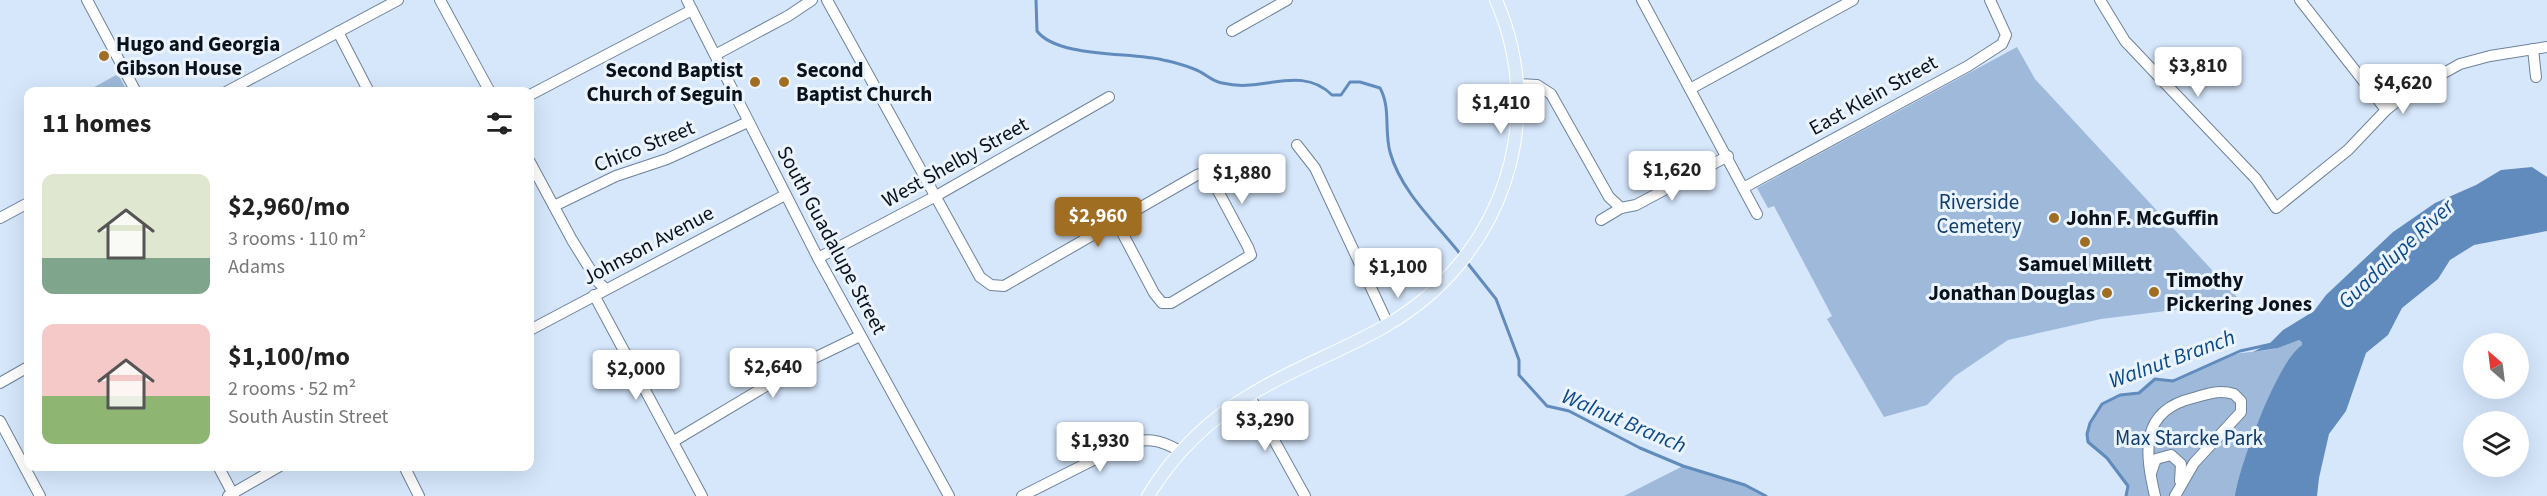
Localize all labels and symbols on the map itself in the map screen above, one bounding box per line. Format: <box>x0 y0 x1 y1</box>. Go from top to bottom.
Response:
place label: Hugo and Georgia Gibson House <box>116 29 280 83</box>
street label: East Klein Street <box>1803 47 1943 143</box>
pin: $3,810 <box>2149 47 2247 98</box>
marker: Hugo and Georgia Gibson House <box>97 49 111 63</box>
place label: Second Baptist Church of Seguin <box>586 55 743 109</box>
place label: Second Baptist Church <box>796 55 932 109</box>
pin: $4,620 <box>2354 64 2452 115</box>
marker: Second Baptist Church of Seguin <box>748 75 762 89</box>
marker: Second Baptist Church <box>777 75 791 89</box>
pin: $1,410 <box>1452 84 1550 135</box>
street label: West Shelby Street <box>876 109 1034 215</box>
street label: Chico Street <box>589 112 699 180</box>
street label: South Guadalupe Street <box>770 140 894 340</box>
pin: $1,620 <box>1623 151 1721 202</box>
pin: $1,880 <box>1193 154 1291 205</box>
park label: Riverside Cemetery <box>1937 187 2022 241</box>
water label: Guadalupe River <box>2331 191 2462 316</box>
pin: $2,960 <box>1049 197 1147 248</box>
street label: Johnson Avenue <box>577 198 719 292</box>
place label: John F. McGuffin <box>2066 203 2219 233</box>
marker: John F. McGuffin <box>2047 211 2061 225</box>
marker: Samuel Millett <box>2078 235 2092 249</box>
pin: $1,100 <box>1349 248 1447 299</box>
place label: Samuel Millett <box>2018 249 2152 279</box>
place label: Timothy Pickering Jones <box>2166 265 2312 319</box>
place label: Jonathan Douglas <box>1928 278 2095 308</box>
marker: Timothy Pickering Jones <box>2147 285 2161 299</box>
marker: Jonathan Douglas <box>2100 286 2114 300</box>
water label: Walnut Branch <box>2104 321 2240 397</box>
north arrow <box>2463 333 2529 399</box>
pin: $2,640 <box>724 348 822 399</box>
pin: $2,000 <box>587 350 685 401</box>
water label: Walnut Branch <box>1557 380 1691 462</box>
pin: $3,290 <box>1216 401 1314 452</box>
pin: $1,930 <box>1051 422 1149 473</box>
park label: Max Starcke Park <box>2115 423 2264 453</box>

